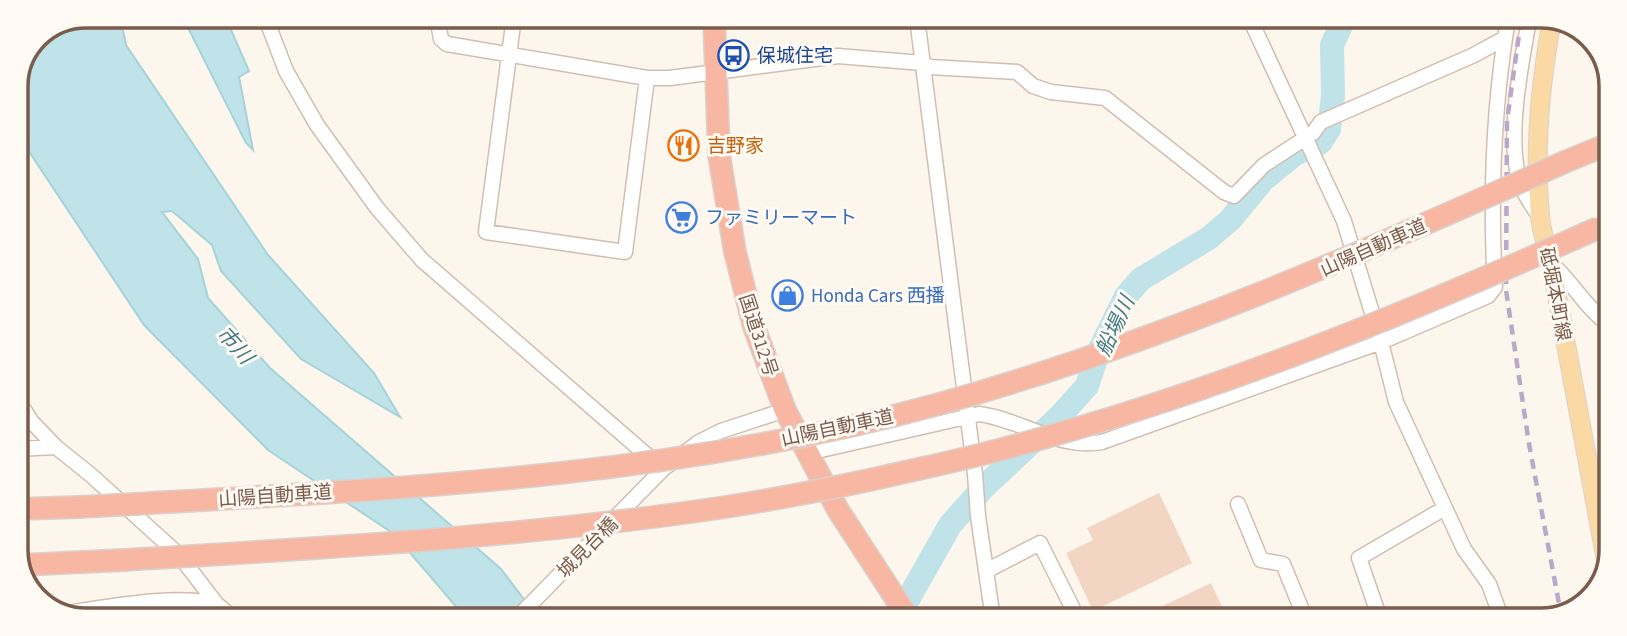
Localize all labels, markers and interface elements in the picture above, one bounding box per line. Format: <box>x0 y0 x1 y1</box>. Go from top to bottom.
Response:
bus stop icon: 保城住宅 <box>717 38 751 72</box>
place label: 保城住宅 <box>757 43 833 70</box>
restaurant icon: 吉野家 <box>667 128 701 162</box>
place label: 吉野家 <box>707 133 764 160</box>
supermarket icon: ファミリーマート <box>665 200 699 234</box>
place label: ファミリーマート <box>705 205 857 232</box>
street label: 山陽自動車道 <box>1316 213 1431 284</box>
street label: 砥堀本町線 <box>1532 245 1577 343</box>
shop icon: Honda Cars 西播 <box>771 278 805 312</box>
place label: Honda Cars 西播 <box>811 283 945 310</box>
water label: 船場川 <box>1088 289 1143 361</box>
street label: 国道312号 <box>732 291 784 380</box>
water label: 市川 <box>210 319 262 372</box>
street label: 山陽自動車道 <box>779 403 896 454</box>
street label: 山陽自動車道 <box>217 479 333 514</box>
street label: 城見台橋 <box>552 512 624 584</box>

